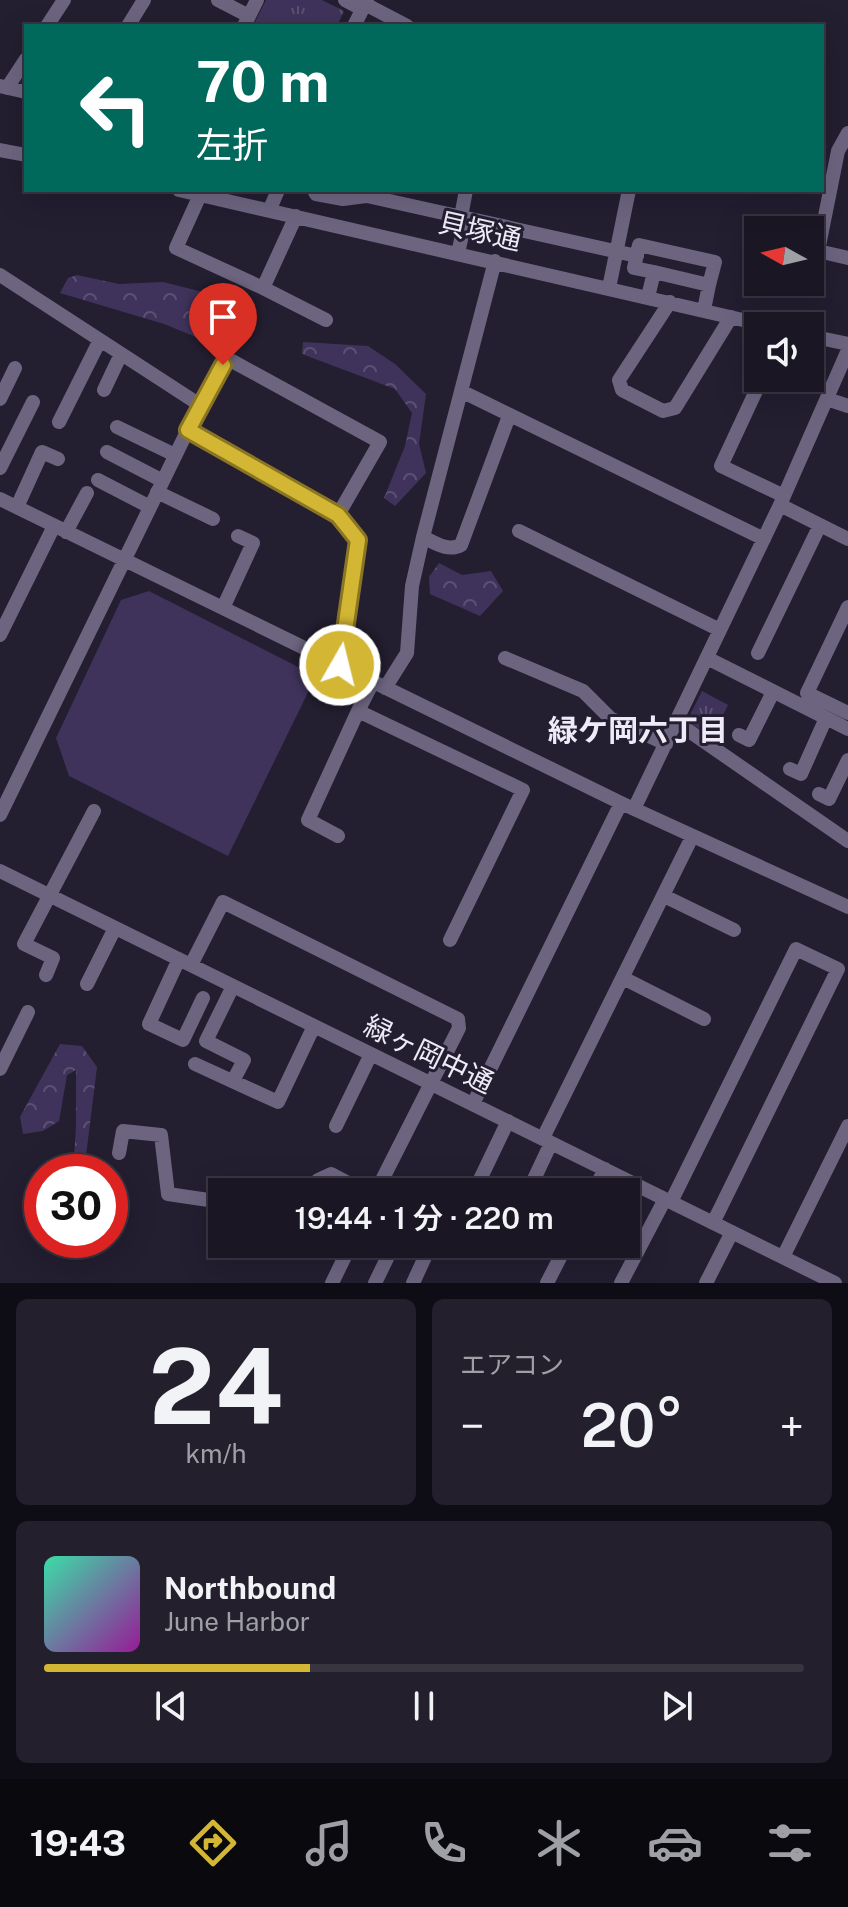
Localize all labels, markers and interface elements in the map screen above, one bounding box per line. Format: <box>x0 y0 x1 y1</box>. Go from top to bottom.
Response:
text: 70 m <box>196 49 329 115</box>
icon: left <box>64 56 168 160</box>
text: 左折 <box>196 124 268 166</box>
street label: 貝塚通 <box>435 205 525 256</box>
north arrow <box>744 216 824 296</box>
map controls <box>744 216 824 392</box>
pin <box>189 283 257 365</box>
icon: arrive <box>201 295 245 339</box>
button: sound <box>744 312 824 392</box>
position arrow <box>298 623 382 707</box>
district label: 緑ケ岡六丁目 <box>548 712 728 748</box>
street label: 緑ヶ岡中通 <box>359 1008 499 1099</box>
speed limit sign: 30 <box>24 1154 128 1258</box>
text: 19:44 · 1 分 · 220 m <box>294 1200 554 1236</box>
text: 24 <box>149 1325 283 1447</box>
text: エアコン <box>460 1349 564 1380</box>
text: 20° <box>581 1390 683 1461</box>
text: − <box>460 1400 484 1452</box>
text: + <box>780 1400 804 1452</box>
text: km/h <box>185 1438 247 1469</box>
text: Northbound <box>164 1570 336 1606</box>
text: June Harbor <box>164 1606 310 1637</box>
icon: previous <box>149 1684 193 1728</box>
icon: pause <box>402 1684 446 1728</box>
icon: next <box>655 1684 699 1728</box>
icon: directions <box>185 1815 241 1871</box>
icon: music <box>301 1815 357 1871</box>
icon: phone <box>416 1815 472 1871</box>
icon: climate <box>531 1815 587 1871</box>
icon: car <box>647 1815 703 1871</box>
icon: filters <box>762 1815 818 1871</box>
text: 19:43 <box>30 1822 126 1864</box>

